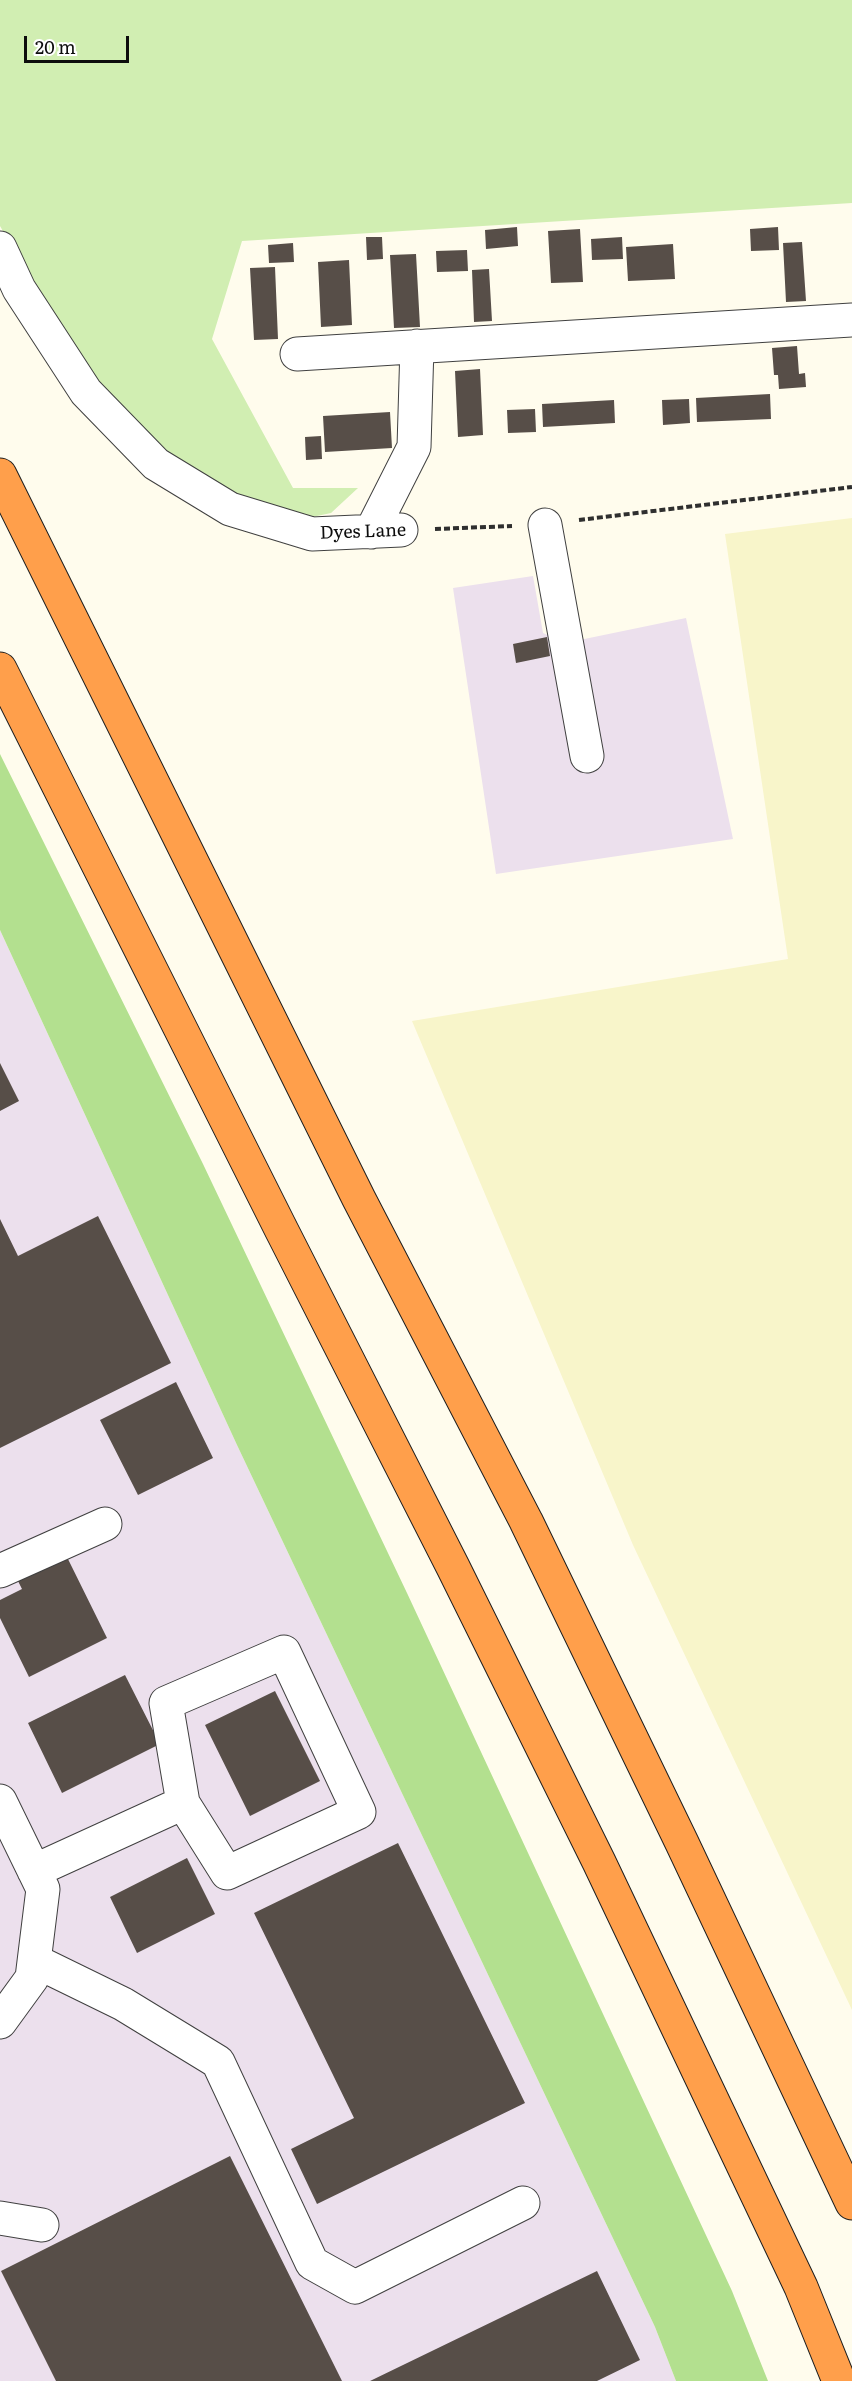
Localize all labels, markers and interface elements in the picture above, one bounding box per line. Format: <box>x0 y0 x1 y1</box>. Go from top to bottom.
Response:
scale bar <box>27 24 132 62</box>
text: 20 m <box>35 33 76 60</box>
street label: Dyes Lane <box>319 520 407 544</box>

